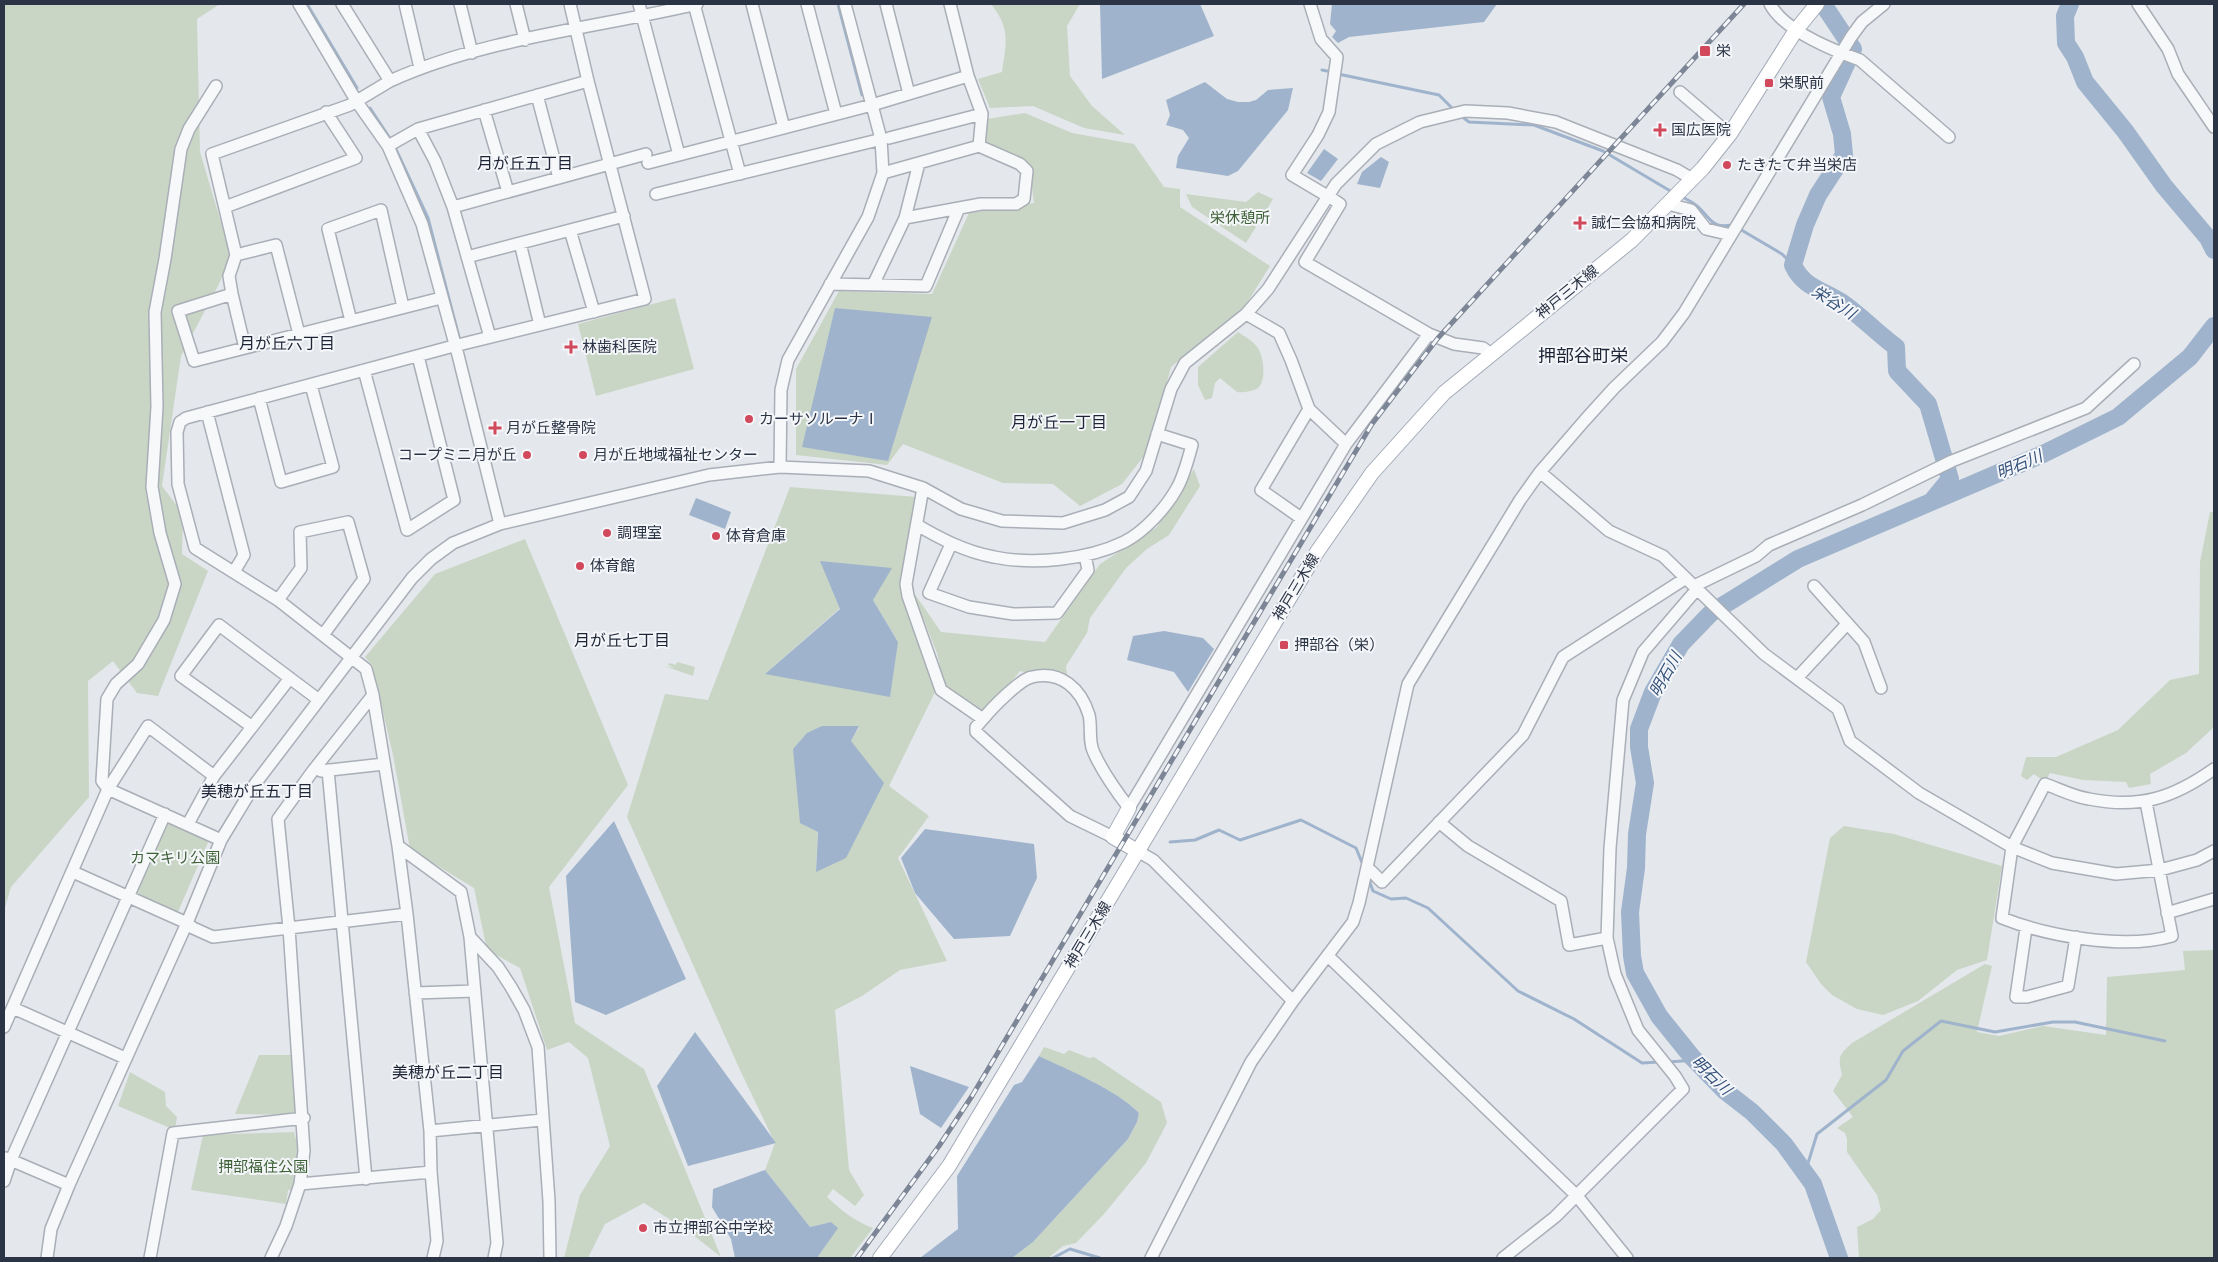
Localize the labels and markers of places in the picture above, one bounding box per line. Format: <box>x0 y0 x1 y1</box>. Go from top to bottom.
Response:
place label: 栄 <box>1716 41 1731 59</box>
marker: 栄 <box>1698 44 1712 58</box>
place label: 栄駅前 <box>1779 73 1824 91</box>
marker: 栄駅前 <box>1763 77 1775 89</box>
place label: 国広医院 <box>1671 120 1731 138</box>
marker: 国広医院 <box>1653 123 1667 137</box>
place label: たきたて弁当栄店 <box>1737 155 1857 173</box>
marker: たきたて弁当栄店 <box>1721 159 1733 171</box>
place label: 誠仁会協和病院 <box>1591 213 1696 231</box>
marker: 誠仁会協和病院 <box>1573 216 1587 230</box>
place label: 林歯科医院 <box>582 337 657 355</box>
marker: 林歯科医院 <box>564 340 578 354</box>
place label: カーサソルーナⅠ <box>759 409 879 427</box>
marker: カーサソルーナⅠ <box>743 413 755 425</box>
place label: 月が丘整骨院 <box>506 418 596 436</box>
marker: 月が丘整骨院 <box>488 421 502 435</box>
place label: コープミニ月が丘 <box>398 445 517 463</box>
place label: 月が丘地域福祉センター <box>593 445 758 463</box>
marker: コープミニ月が丘 <box>521 449 533 461</box>
marker: 月が丘地域福祉センター <box>577 449 589 461</box>
place label: 調理室 <box>617 523 662 541</box>
place label: 体育倉庫 <box>726 526 786 544</box>
marker: 調理室 <box>601 527 613 539</box>
marker: 体育倉庫 <box>710 530 722 542</box>
place label: 体育館 <box>590 556 635 574</box>
marker: 体育館 <box>574 560 586 572</box>
place label: 押部谷（栄） <box>1294 635 1384 653</box>
marker: 押部谷（栄） <box>1278 639 1290 651</box>
place label: 市立押部谷中学校 <box>653 1218 773 1236</box>
marker: 市立押部谷中学校 <box>637 1222 649 1234</box>

